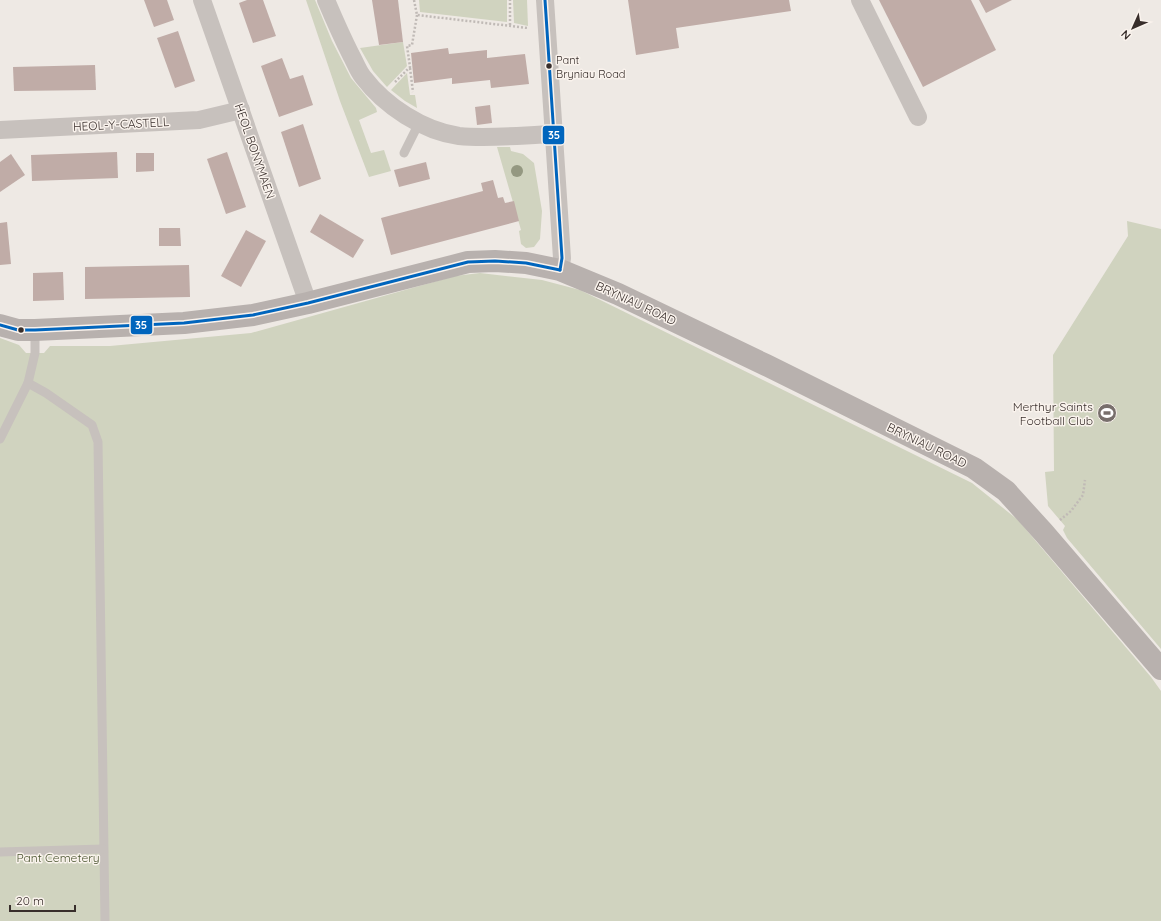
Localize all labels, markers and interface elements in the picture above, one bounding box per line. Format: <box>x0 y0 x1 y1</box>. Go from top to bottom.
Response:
north arrow <box>1113 8 1153 48</box>
text: N <box>1118 27 1134 43</box>
place label: Pant Bryniau Road <box>556 53 625 81</box>
marker: Pant Bryniau Road <box>544 61 554 71</box>
street label: HEOL BONYMAEN <box>232 101 278 201</box>
street label: HEOL-Y-CASTELL <box>73 114 170 134</box>
line badge: 35 <box>542 125 565 145</box>
text: 35 <box>548 128 560 142</box>
street label: BRYNIAU ROAD <box>593 278 679 328</box>
line badge: 35 <box>130 315 153 335</box>
text: 35 <box>135 318 147 332</box>
unlabelled marker <box>16 325 26 335</box>
place label: Merthyr Saints Football Club <box>1013 399 1093 428</box>
sports icon: Merthyr Saints Football Club <box>1096 402 1118 424</box>
street label: BRYNIAU ROAD <box>885 419 970 471</box>
park label: Pant Cemetery <box>16 850 100 865</box>
scale bar <box>10 887 75 913</box>
text: 20 m <box>16 893 44 908</box>

